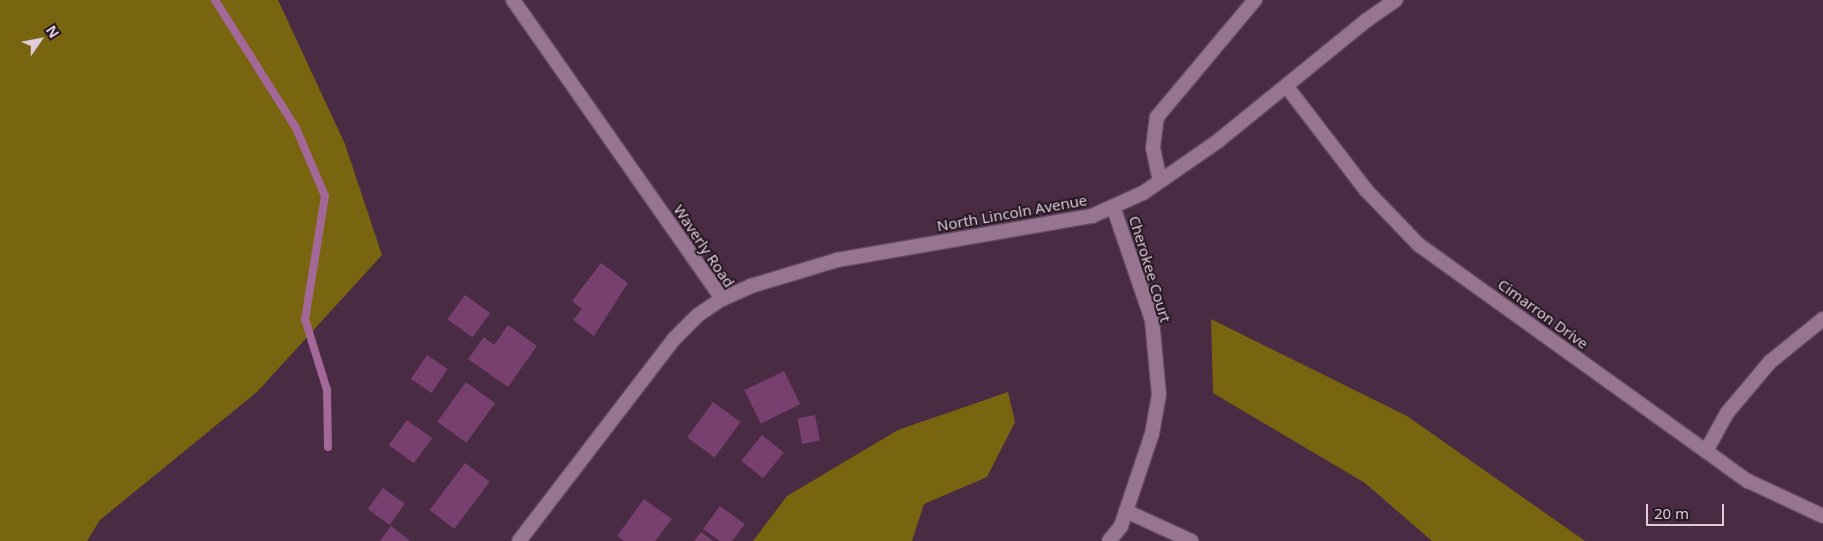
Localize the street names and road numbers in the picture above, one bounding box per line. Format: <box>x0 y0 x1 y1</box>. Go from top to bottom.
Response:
street label: North Lincoln Avenue <box>935 191 1089 235</box>
street label: Waverly Road <box>670 201 738 291</box>
street label: Cherokee Court <box>1125 214 1175 324</box>
street label: Cimarron Drive <box>1494 275 1592 353</box>

